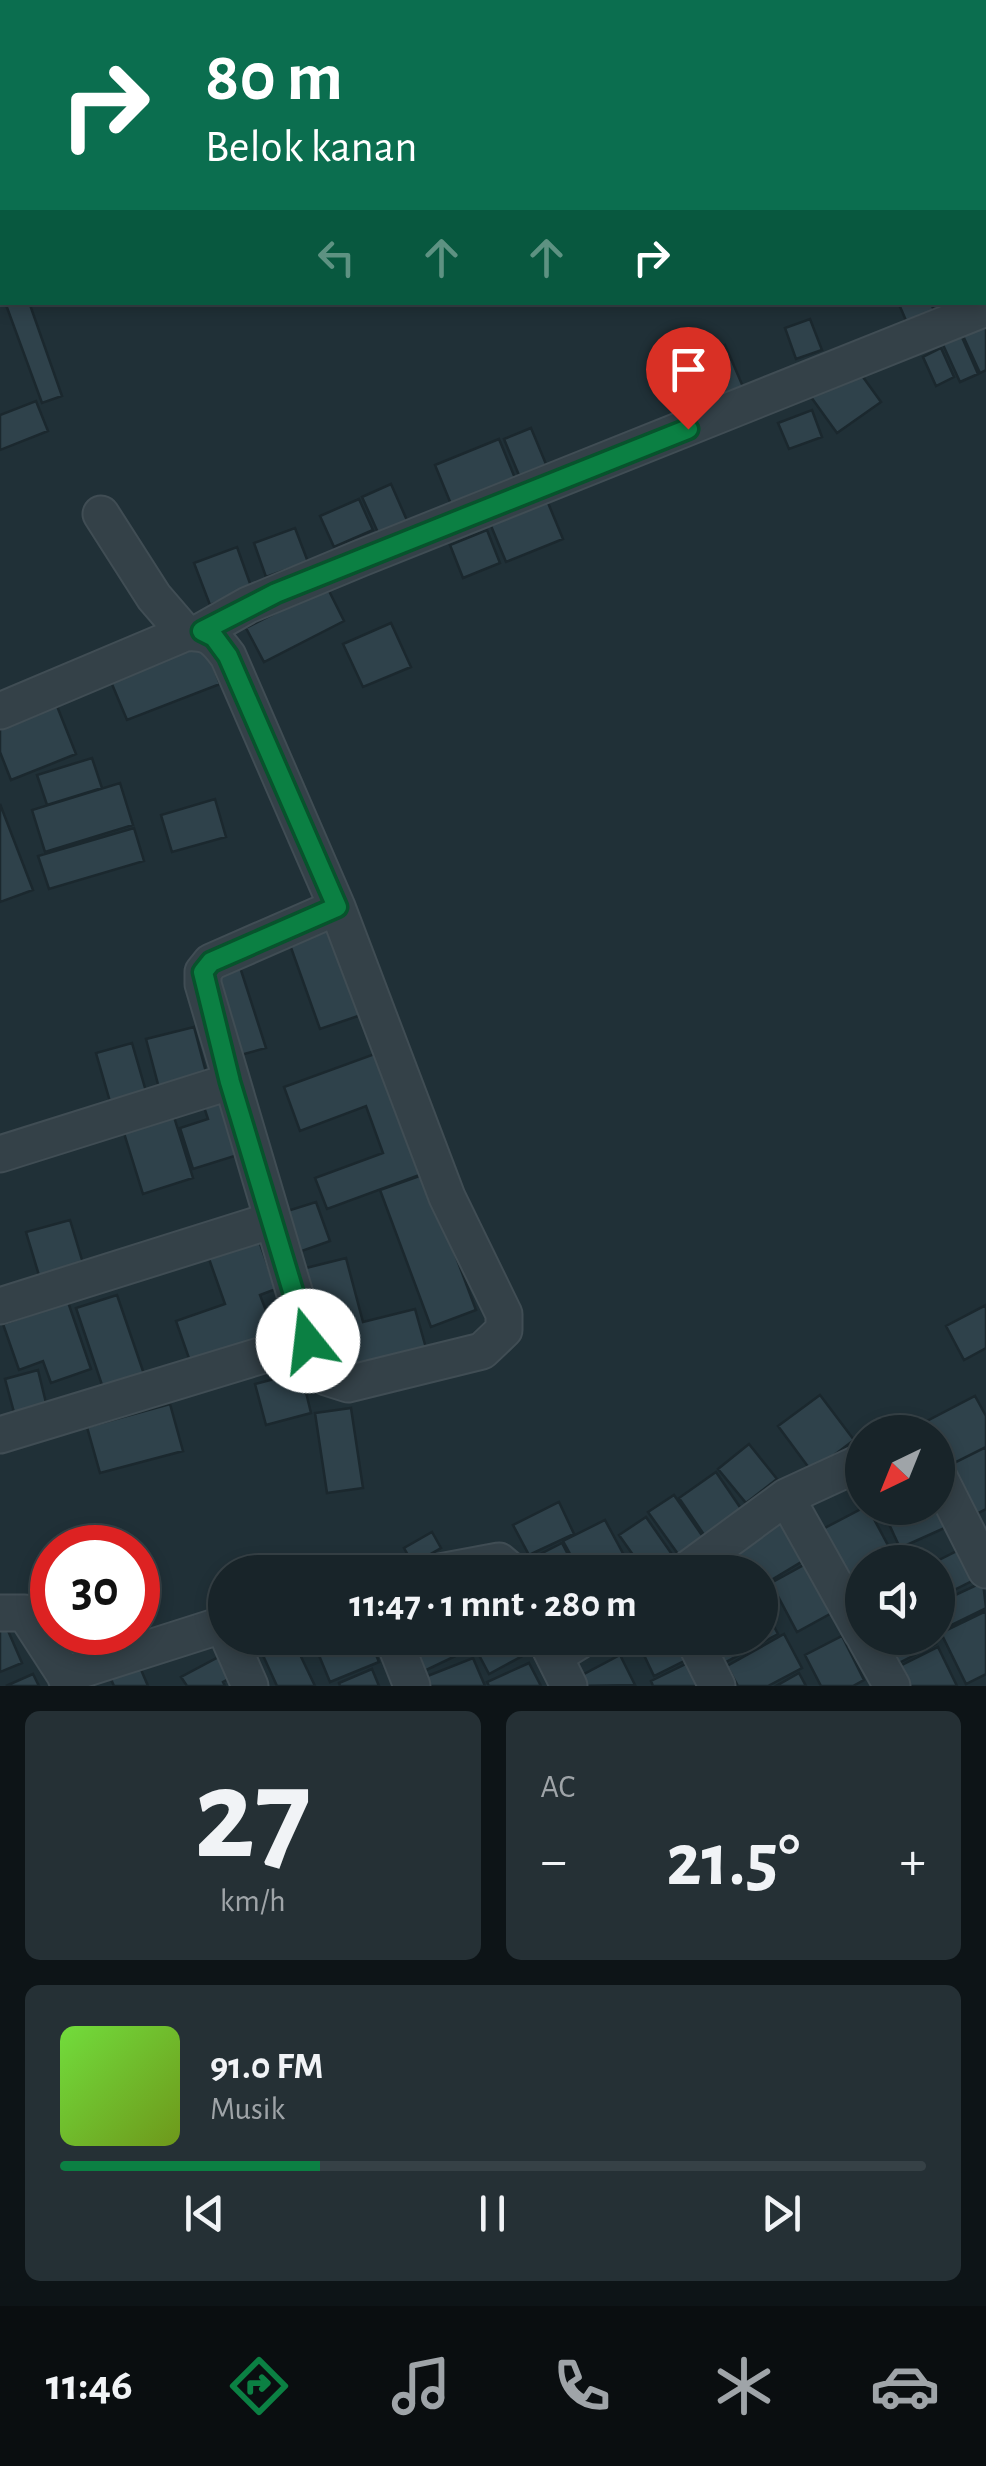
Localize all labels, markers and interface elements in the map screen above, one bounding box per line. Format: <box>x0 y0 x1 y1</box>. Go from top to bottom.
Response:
icon: right <box>40 40 170 170</box>
text: 80 m <box>205 43 343 113</box>
text: Belok kanan <box>205 125 417 170</box>
icon: left <box>309 230 364 285</box>
icon: ahead <box>414 230 469 285</box>
icon: ahead <box>519 230 574 285</box>
icon: right <box>624 230 679 285</box>
pin <box>646 327 731 430</box>
icon: arrive <box>661 342 716 397</box>
position arrow <box>256 1289 360 1393</box>
north arrow <box>845 1415 955 1525</box>
map controls <box>845 1415 955 1655</box>
speed limit sign: 30 <box>30 1525 160 1655</box>
button: sound <box>845 1545 955 1655</box>
text: 11:47 · 1 mnt · 280 m <box>349 1586 637 1624</box>
text: 27 <box>194 1752 311 1882</box>
text: AC <box>541 1771 575 1803</box>
text: 21.5° <box>666 1824 800 1899</box>
text: − <box>541 1834 567 1889</box>
text: + <box>900 1834 926 1889</box>
text: km/h <box>220 1885 286 1917</box>
text: 91.0 FM <box>210 2048 324 2086</box>
text: Musik <box>210 2093 285 2125</box>
icon: previous <box>177 2186 232 2241</box>
icon: pause <box>465 2186 520 2241</box>
icon: next <box>754 2186 809 2241</box>
icon: directions <box>224 2351 294 2421</box>
icon: music <box>386 2351 456 2421</box>
icon: phone <box>547 2351 617 2421</box>
icon: climate <box>709 2351 779 2421</box>
icon: car <box>870 2351 940 2421</box>
text: 11:46 <box>46 2363 133 2408</box>

